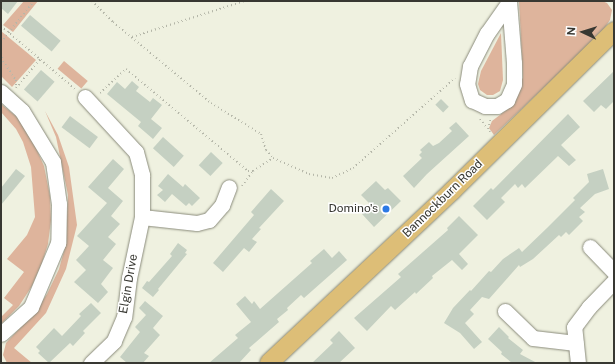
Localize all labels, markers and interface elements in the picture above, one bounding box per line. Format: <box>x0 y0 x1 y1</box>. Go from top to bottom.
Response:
north arrow <box>563 12 603 52</box>
text: N <box>565 26 577 36</box>
street label: Bannockburn Road <box>400 157 486 241</box>
place label: Domino's <box>328 202 378 216</box>
marker: Domino's <box>381 204 391 214</box>
street label: Elgin Drive <box>117 253 141 315</box>

